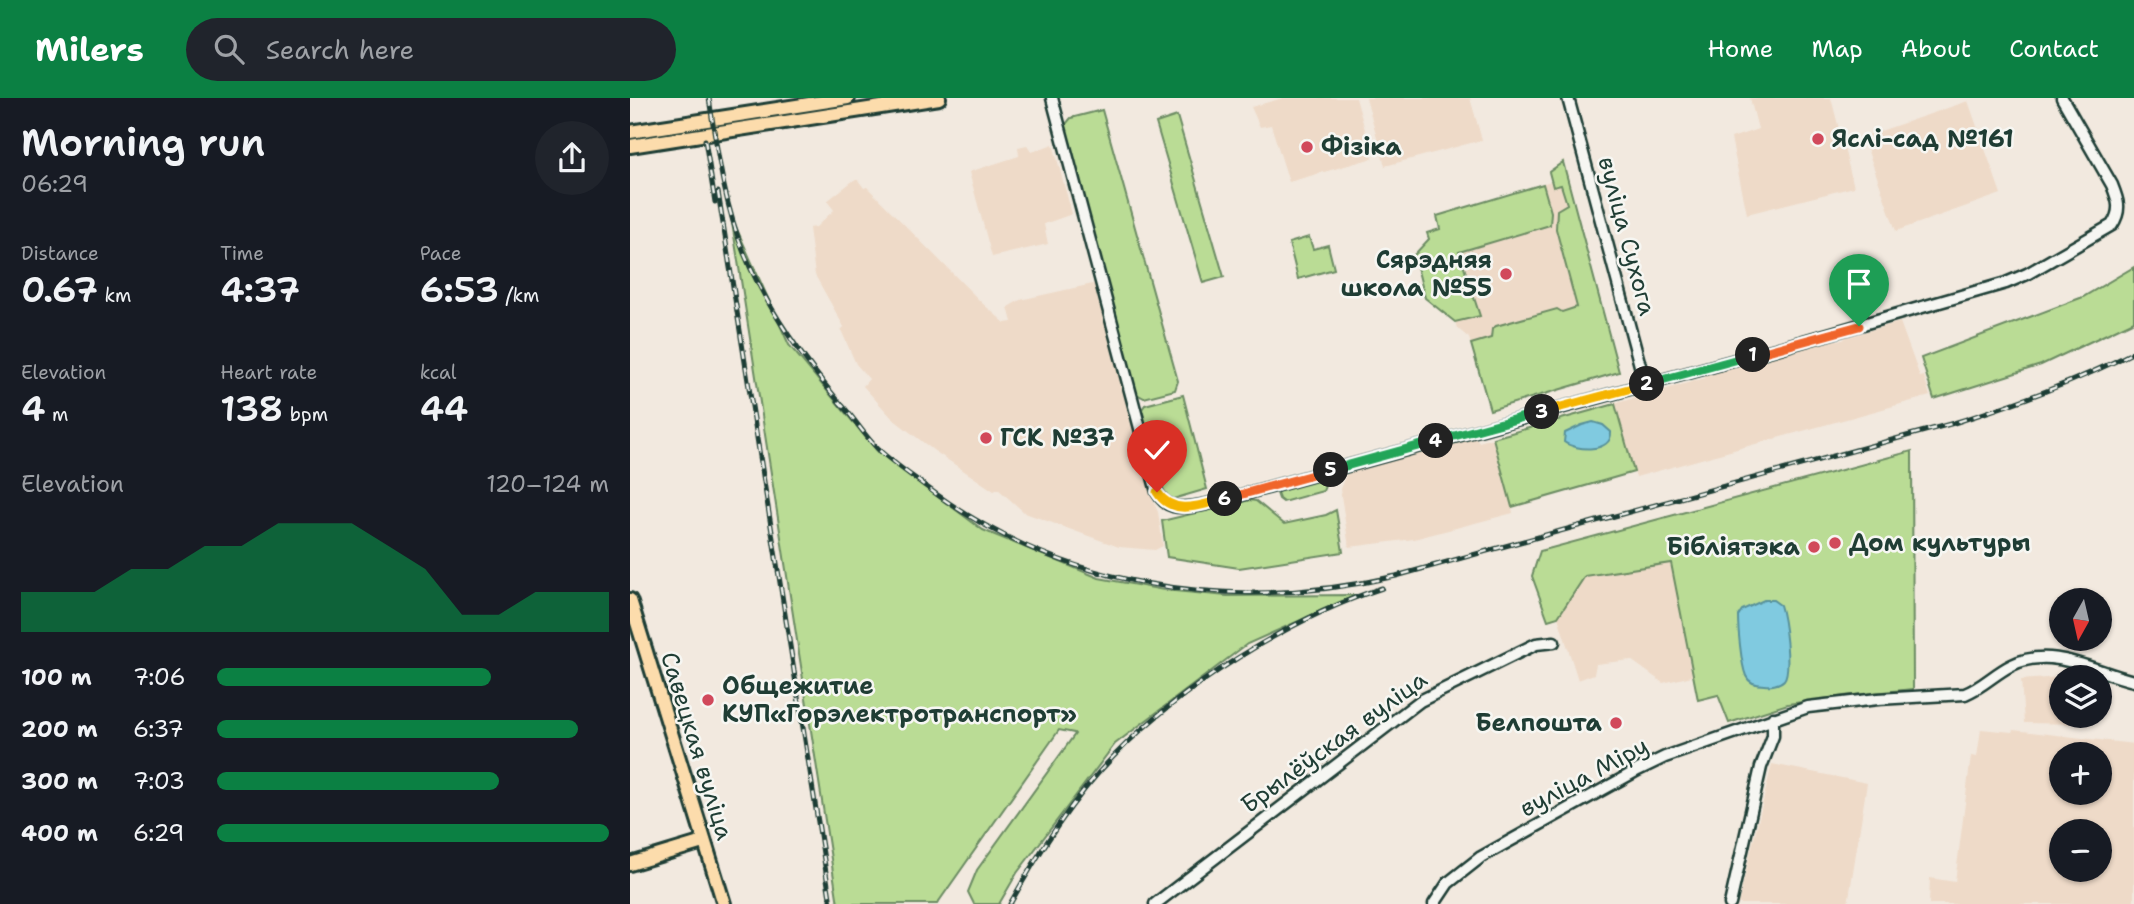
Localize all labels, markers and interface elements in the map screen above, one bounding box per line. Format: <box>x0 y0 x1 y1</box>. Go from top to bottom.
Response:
search box <box>186 18 676 81</box>
text: Milers <box>35 27 144 72</box>
icon: search <box>210 30 248 68</box>
text: Search here <box>266 32 414 67</box>
text: Home <box>1707 33 1773 65</box>
text: Map <box>1811 33 1863 65</box>
text: About <box>1901 33 1971 65</box>
text: Contact <box>2009 33 2099 65</box>
text: Morning run <box>21 117 265 168</box>
button: share <box>535 121 609 195</box>
place label: Яслі-сад №161 <box>1832 123 2014 155</box>
place label: Фізіка <box>1321 131 1402 163</box>
marker: Яслі-сад №161 <box>1810 131 1826 147</box>
marker: Фізіка <box>1299 139 1315 155</box>
street label: вуліца Сухога <box>1590 153 1664 319</box>
text: 06:29 <box>21 169 88 199</box>
text: Distance <box>21 241 99 266</box>
text: Time <box>220 241 264 266</box>
text: Pace <box>420 241 461 266</box>
place label: Сярэдняя школа №55 <box>1340 244 1492 304</box>
pin <box>1829 254 1889 326</box>
icon: arrive <box>1840 265 1878 303</box>
text: 0.67 <box>21 266 98 313</box>
text: 4:37 <box>220 266 300 313</box>
text: 6:53 <box>420 266 499 313</box>
marker: Сярэдняя школа №55 <box>1498 266 1514 282</box>
text: km <box>98 283 131 308</box>
text: /km <box>499 283 539 308</box>
pin: 1 <box>1736 338 1770 372</box>
text: 1 <box>1748 342 1757 367</box>
text: Elevation <box>21 360 106 385</box>
text: Heart rate <box>220 360 317 385</box>
text: kcal <box>420 360 457 385</box>
pin: 2 <box>1630 366 1664 402</box>
text: 2 <box>1640 371 1653 396</box>
text: 4 <box>21 385 46 432</box>
text: 138 <box>220 385 283 432</box>
text: 44 <box>420 385 468 432</box>
pin: 3 <box>1524 394 1560 430</box>
text: 3 <box>1535 399 1548 424</box>
text: m <box>46 402 68 427</box>
text: bpm <box>283 402 328 427</box>
pin <box>1127 420 1187 492</box>
place label: ГСК №37 <box>1000 422 1115 454</box>
pin: 4 <box>1418 424 1454 458</box>
text: 4 <box>1429 428 1442 453</box>
marker: ГСК №37 <box>978 430 994 446</box>
icon: check <box>1138 431 1176 469</box>
pin: 5 <box>1314 452 1348 488</box>
text: 5 <box>1325 457 1336 482</box>
text: Elevation <box>21 469 124 499</box>
text: 120–124 m <box>486 469 609 499</box>
pin: 6 <box>1208 482 1242 516</box>
text: 6 <box>1218 486 1231 511</box>
place label: Дом культуры <box>1849 527 2030 559</box>
place label: Бібліятэка <box>1667 531 1801 563</box>
marker: Дом культуры <box>1827 535 1843 551</box>
marker: Бібліятэка <box>1806 539 1822 555</box>
north arrow <box>2049 588 2112 651</box>
map controls <box>2049 588 2112 882</box>
street label: Савецкая вуліца <box>653 648 741 844</box>
text: 100 m <box>21 662 92 692</box>
text: 7:06 <box>133 662 186 692</box>
street label: Брылёўская вуліца <box>1234 663 1434 820</box>
button: layers <box>2049 665 2112 728</box>
place label: Общежитие КУП«Горэлектротранспорт» <box>722 670 1077 730</box>
marker: Общежитие КУП«Горэлектротранспорт» <box>700 692 716 708</box>
place label: Белпошта <box>1475 707 1603 739</box>
text: 200 m <box>21 714 98 744</box>
text: 6:37 <box>133 714 184 744</box>
marker: Белпошта <box>1608 715 1624 731</box>
street label: вуліца Міру <box>1514 730 1654 824</box>
button: + <box>2049 742 2112 805</box>
text: 300 m <box>21 766 98 796</box>
text: 7:03 <box>133 766 185 796</box>
text: 400 m <box>21 818 98 848</box>
text: 6:29 <box>133 818 184 848</box>
button: − <box>2049 819 2112 882</box>

